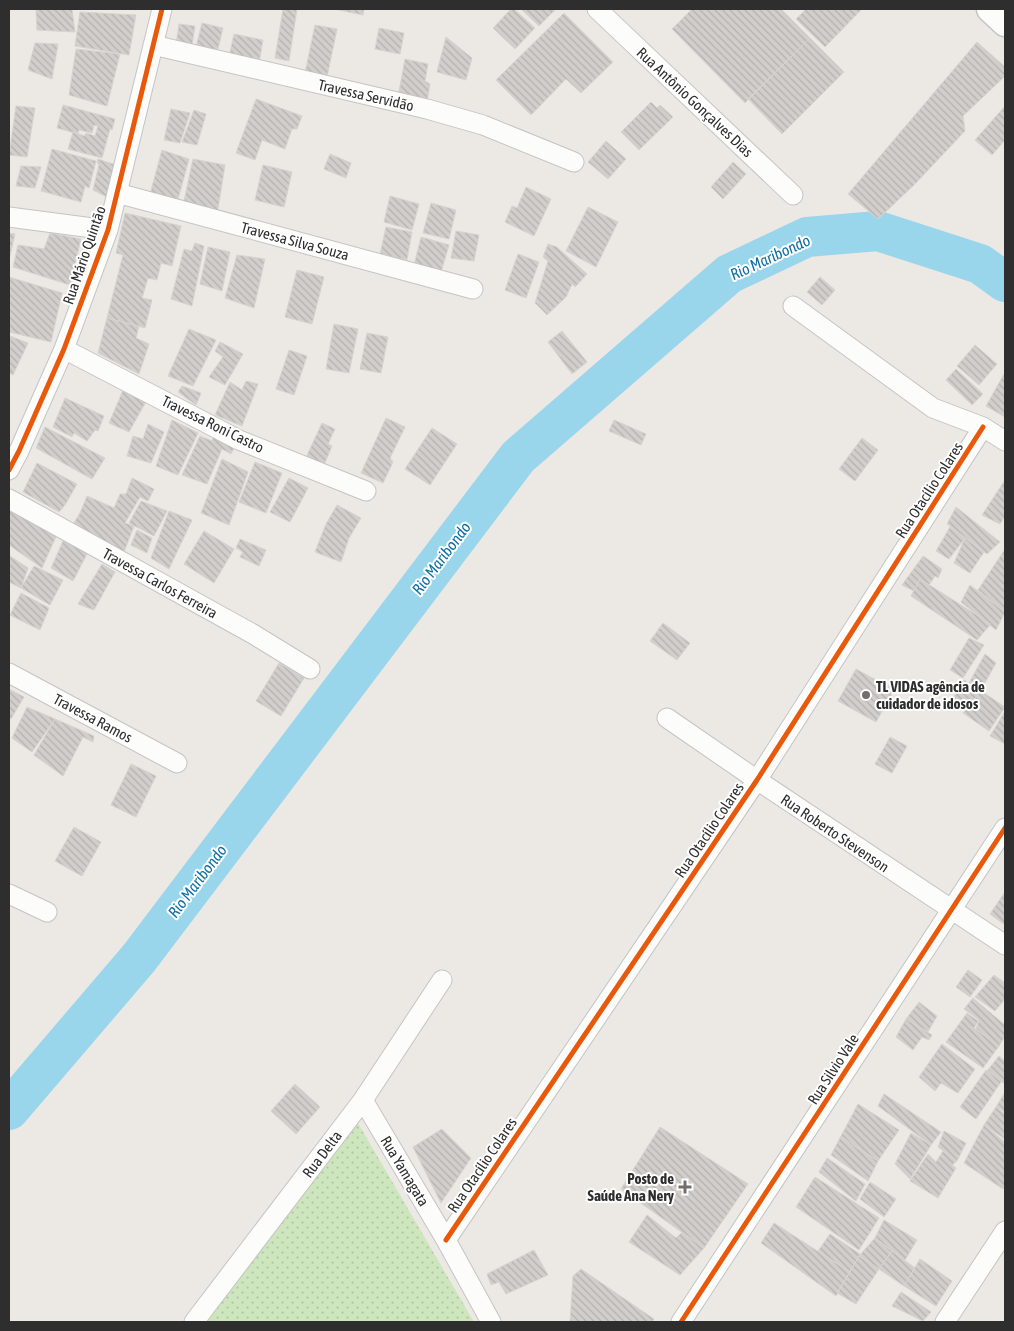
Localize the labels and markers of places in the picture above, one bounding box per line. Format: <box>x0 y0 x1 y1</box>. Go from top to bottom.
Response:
place label: TL VIDAS agência de cuidador de idosos <box>876 678 985 712</box>
marker: TL VIDAS agência de cuidador de idosos <box>860 689 872 701</box>
place label: Posto de Saúde Ana Nery <box>588 1170 675 1204</box>
marker: Posto de Saúde Ana Nery <box>678 1180 692 1194</box>

